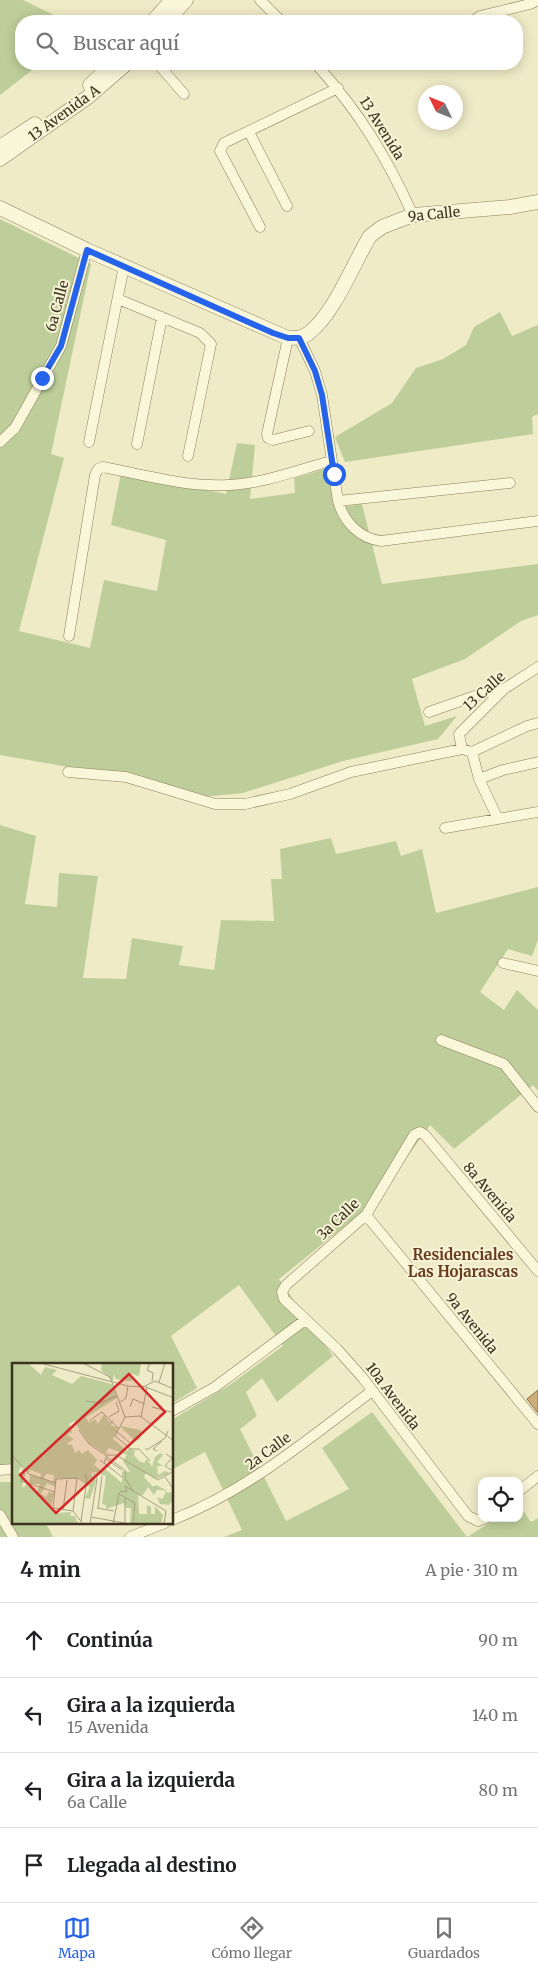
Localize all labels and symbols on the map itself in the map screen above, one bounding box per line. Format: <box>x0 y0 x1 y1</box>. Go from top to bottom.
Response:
street label: 13 Avenida A <box>25 81 104 145</box>
north arrow <box>418 85 463 130</box>
street label: 13 Avenida <box>356 93 409 163</box>
street label: 9a Calle <box>407 202 461 226</box>
street label: 6a Calle <box>42 278 72 334</box>
route end <box>31 367 54 390</box>
route start <box>323 463 346 486</box>
street label: 13 Calle <box>459 668 509 714</box>
street label: 8a Avenida <box>460 1158 521 1226</box>
street label: 3a Calle <box>313 1195 363 1243</box>
district label: Residenciales Las Hojarascas <box>408 1245 519 1281</box>
street label: 9a Avenida <box>442 1289 502 1357</box>
street label: 10a Avenida <box>362 1359 424 1434</box>
inset map <box>12 1363 174 1524</box>
street label: 2a Calle <box>242 1428 294 1474</box>

